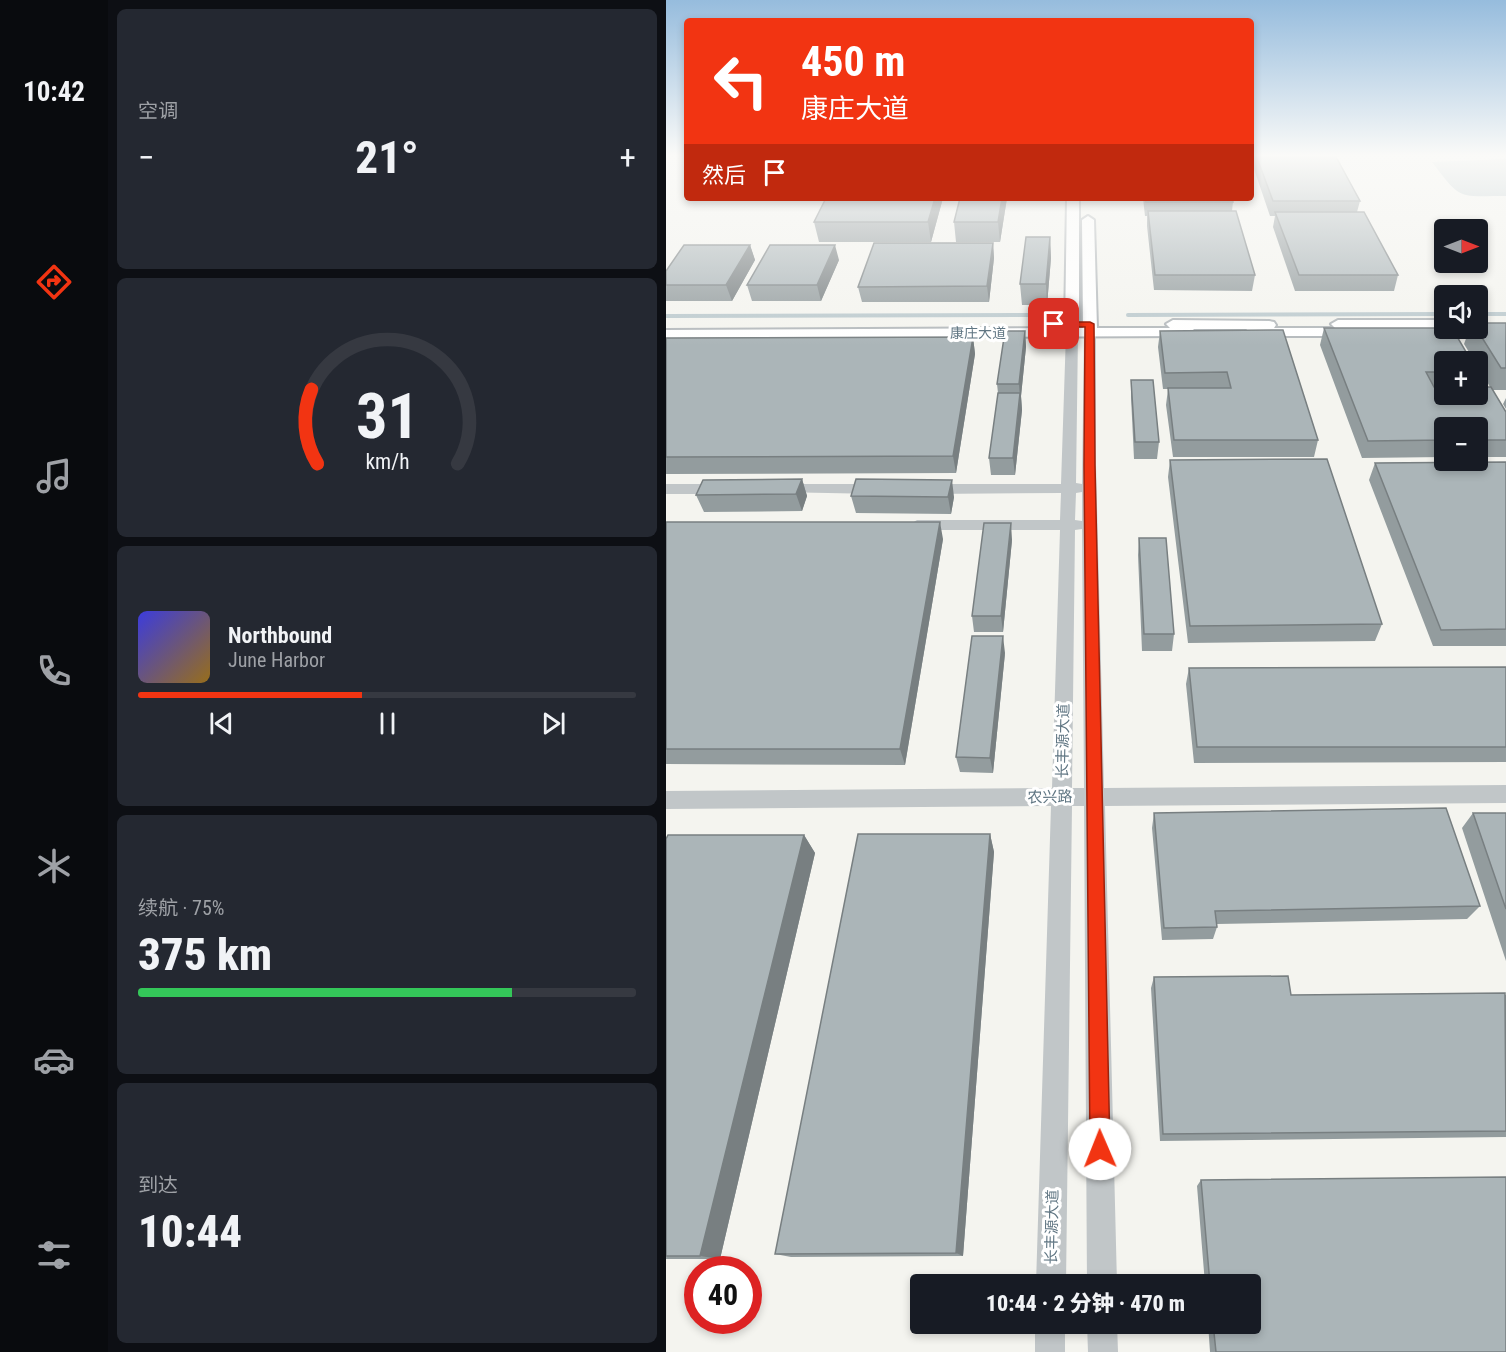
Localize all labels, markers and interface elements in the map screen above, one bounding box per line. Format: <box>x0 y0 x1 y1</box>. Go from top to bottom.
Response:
text: 450 m <box>801 37 906 86</box>
icon: left <box>702 42 780 120</box>
text: 10:42 <box>23 76 85 108</box>
text: 康庄大道 <box>801 93 909 125</box>
text: 空调 <box>138 99 178 123</box>
text: 21° <box>355 131 419 184</box>
text: − <box>138 138 155 177</box>
text: + <box>620 138 636 177</box>
icon: arrive <box>758 156 791 189</box>
text: 然后 <box>702 163 746 188</box>
north arrow <box>1434 219 1488 273</box>
map controls <box>1434 219 1488 471</box>
icon: directions <box>33 261 75 303</box>
button: sound <box>1434 285 1488 339</box>
pin <box>1028 298 1079 349</box>
icon: arrive <box>1037 307 1070 340</box>
street label: 康庄大道 <box>950 325 1006 341</box>
button: + <box>1434 351 1488 405</box>
text: 31 <box>355 381 419 454</box>
button: − <box>1434 417 1488 471</box>
text: km/h <box>365 450 409 475</box>
icon: music <box>33 455 75 497</box>
text: Northbound <box>228 623 332 648</box>
text: June Harbor <box>228 648 325 672</box>
icon: phone <box>33 650 75 692</box>
street label: 长丰源大道 <box>1053 703 1073 779</box>
icon: previous <box>205 707 238 740</box>
icon: pause <box>371 707 404 740</box>
icon: next <box>537 707 570 740</box>
street label: 农兴路 <box>1027 788 1073 806</box>
icon: climate <box>33 845 75 887</box>
text: 续航 · 75% <box>138 896 224 920</box>
text: 375 km <box>138 928 272 981</box>
icon: car <box>33 1039 75 1081</box>
position arrow <box>1068 1117 1132 1181</box>
text: 到达 <box>138 1173 178 1197</box>
street label: 长丰源大道 <box>1042 1189 1062 1265</box>
text: 10:44 <box>138 1205 242 1258</box>
icon: filters <box>33 1234 75 1276</box>
speed limit sign: 40 <box>684 1256 762 1334</box>
text: 10:44 · 2 分钟 · 470 m <box>986 1291 1185 1316</box>

